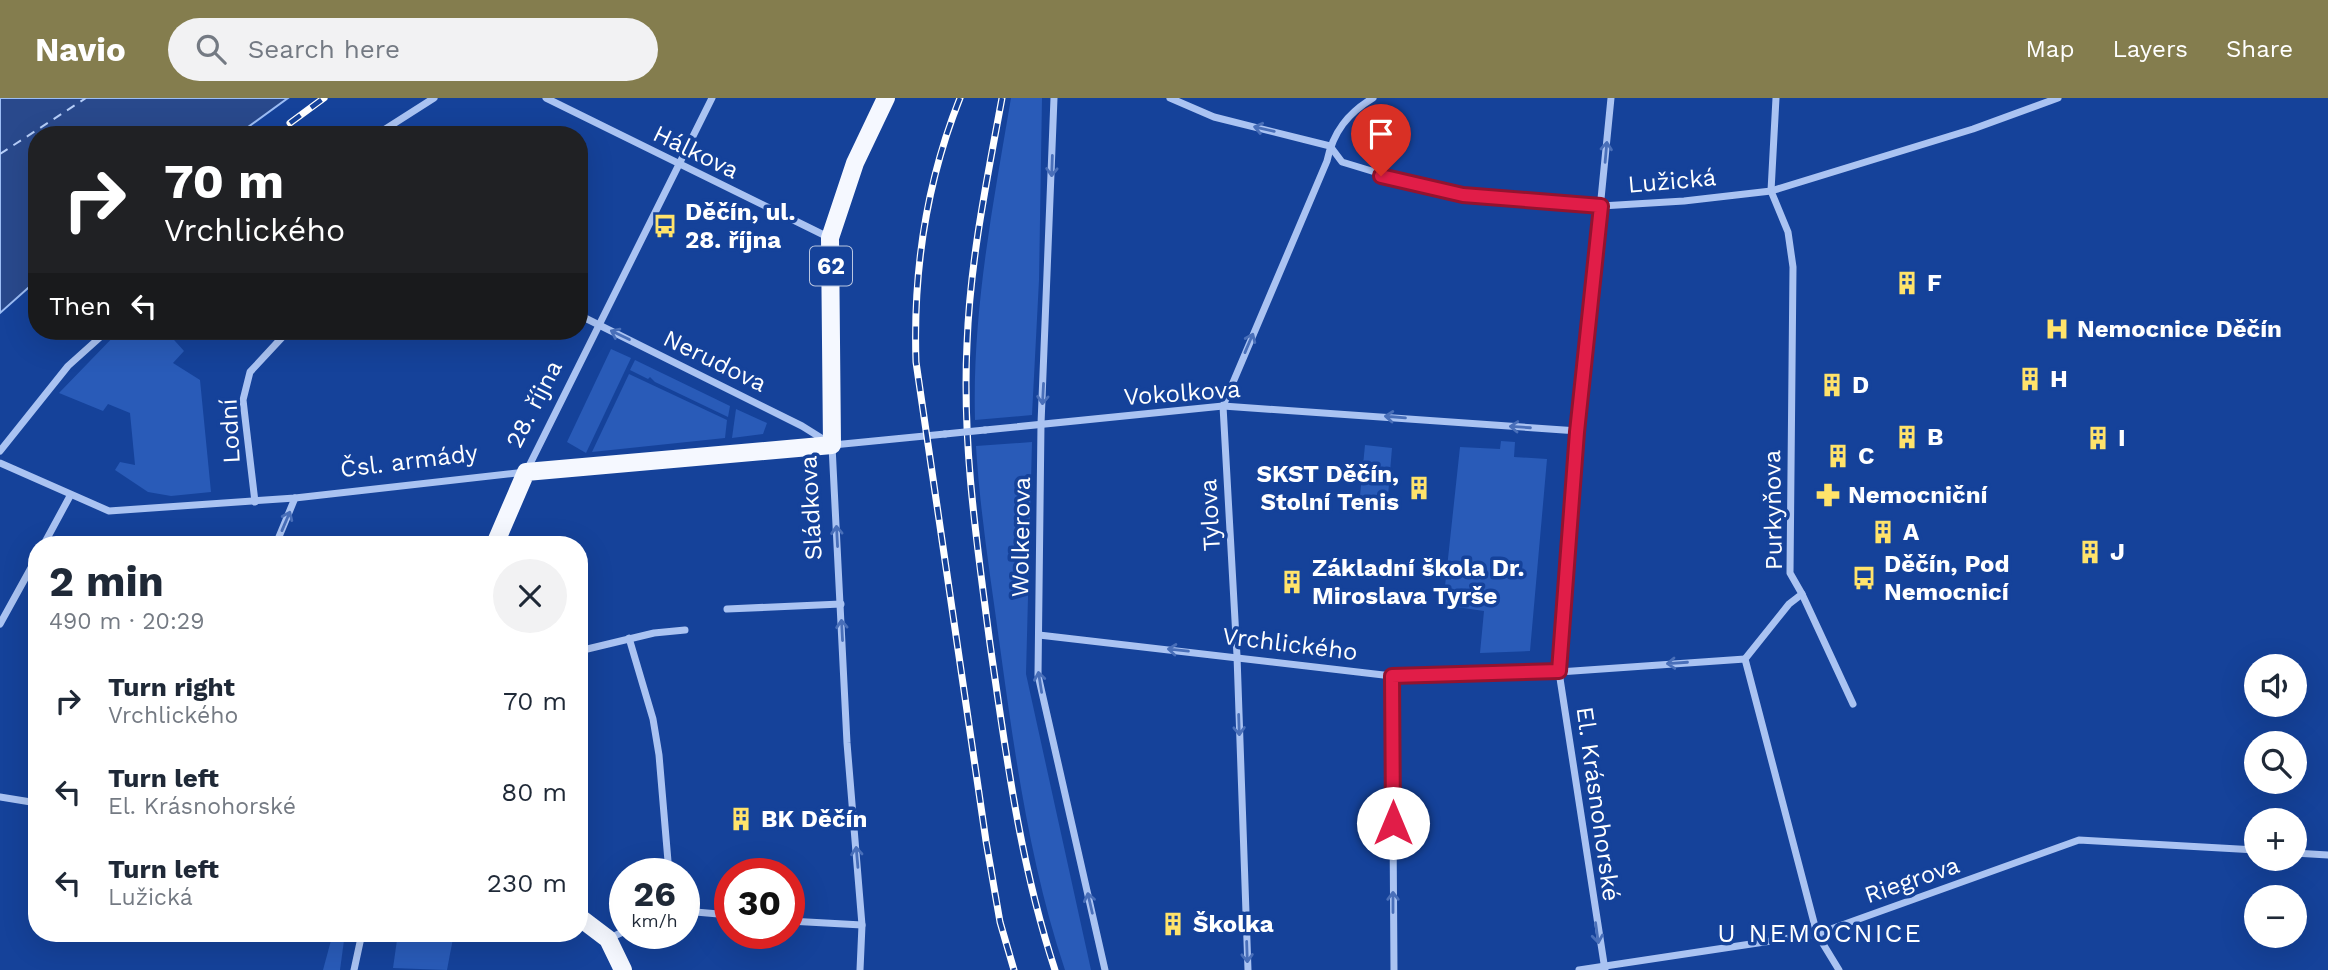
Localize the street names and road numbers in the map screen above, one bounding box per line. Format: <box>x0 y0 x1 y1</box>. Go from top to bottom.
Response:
street label: Hálkova <box>649 119 743 185</box>
street label: Lužická <box>1627 163 1717 199</box>
road number: 62 <box>810 246 852 286</box>
street label: Nerudova <box>659 324 771 398</box>
street label: 28. října <box>500 356 568 452</box>
street label: Vokolkova <box>1123 375 1241 411</box>
street label: Lodní <box>214 398 246 464</box>
street label: Čsl. armády <box>339 439 480 483</box>
street label: Purkyňova <box>1758 450 1788 570</box>
street label: Sládkova <box>794 455 828 561</box>
street label: Wolkerova <box>1006 476 1036 598</box>
street label: Tylova <box>1194 478 1226 552</box>
street label: Vrchlického <box>1221 622 1359 666</box>
street label: El. Krásnohorské <box>1570 705 1626 903</box>
street label: Riegrova <box>1861 851 1963 909</box>

